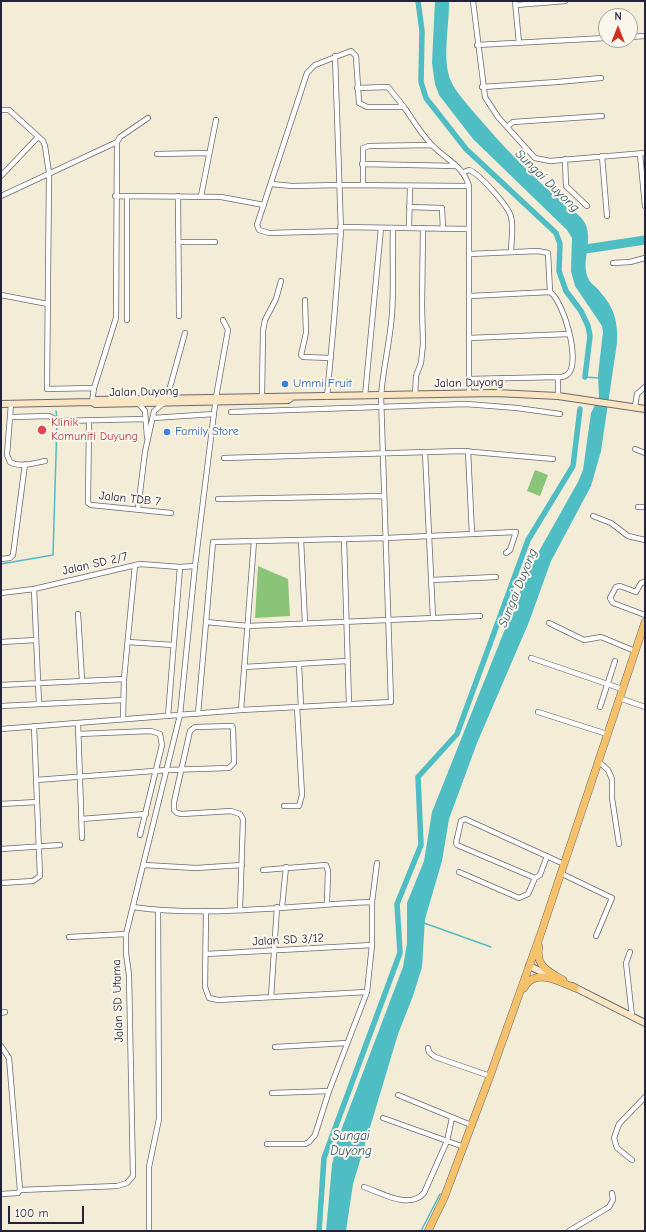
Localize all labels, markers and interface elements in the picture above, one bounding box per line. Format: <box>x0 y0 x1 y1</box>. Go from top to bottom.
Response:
north arrow <box>598 8 638 48</box>
text: N <box>614 10 622 23</box>
water label: Sungai Duyong <box>512 146 582 216</box>
street label: Jalan Duyong <box>434 375 504 391</box>
place label: Ummi Fruit <box>293 377 352 391</box>
marker: Ummi Fruit <box>280 379 290 389</box>
street label: Jalan Duyong <box>109 384 179 400</box>
place label: Klinik Komuniti Duyung <box>51 416 138 444</box>
marker: Klinik Komuniti Duyung <box>36 424 48 436</box>
place label: Family Store <box>175 425 239 439</box>
marker: Family Store <box>162 427 172 437</box>
street label: Jalan TDB 7 <box>98 489 162 509</box>
water label: Sungai Duyong <box>495 546 541 630</box>
street label: Jalan SD 2/7 <box>61 550 129 578</box>
street label: Jalan SD 3/12 <box>252 931 324 949</box>
street label: Jalan SD Utama <box>109 959 127 1043</box>
water label: Sungai Duyong <box>330 1128 372 1159</box>
scale bar <box>10 1198 86 1224</box>
text: 100 m <box>15 1206 48 1220</box>

